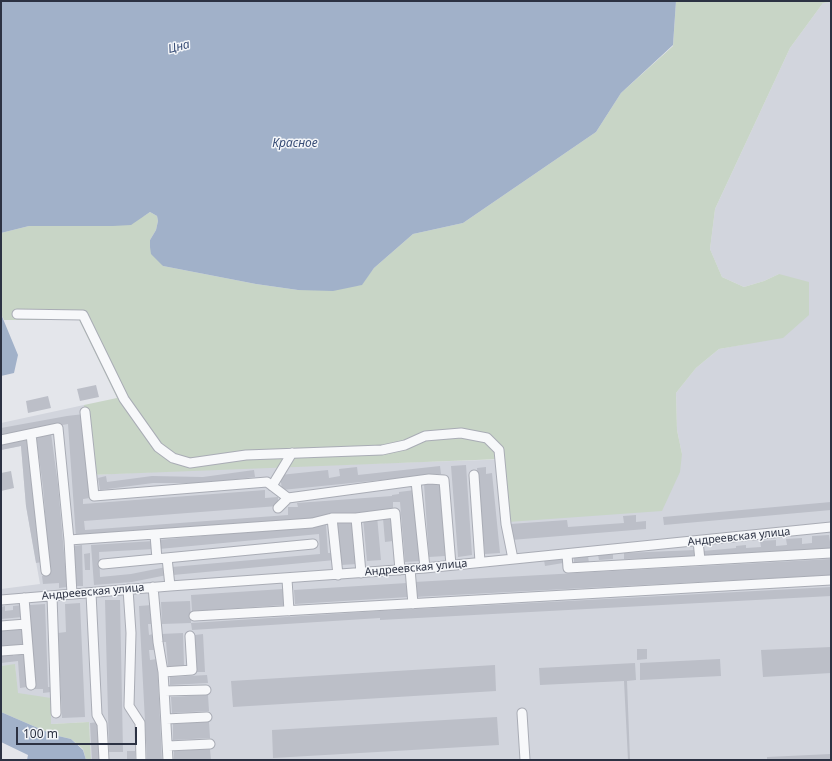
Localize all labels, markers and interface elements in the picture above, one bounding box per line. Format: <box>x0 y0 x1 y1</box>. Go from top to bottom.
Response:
water label: Цна <box>167 37 191 57</box>
water label: Красное <box>272 137 318 151</box>
street label: Андреевская улица <box>687 525 791 549</box>
street label: Андреевская улица <box>364 557 468 579</box>
street label: Андреевская улица <box>41 581 145 603</box>
scale bar <box>18 719 139 745</box>
text: 100 m <box>23 725 58 742</box>

